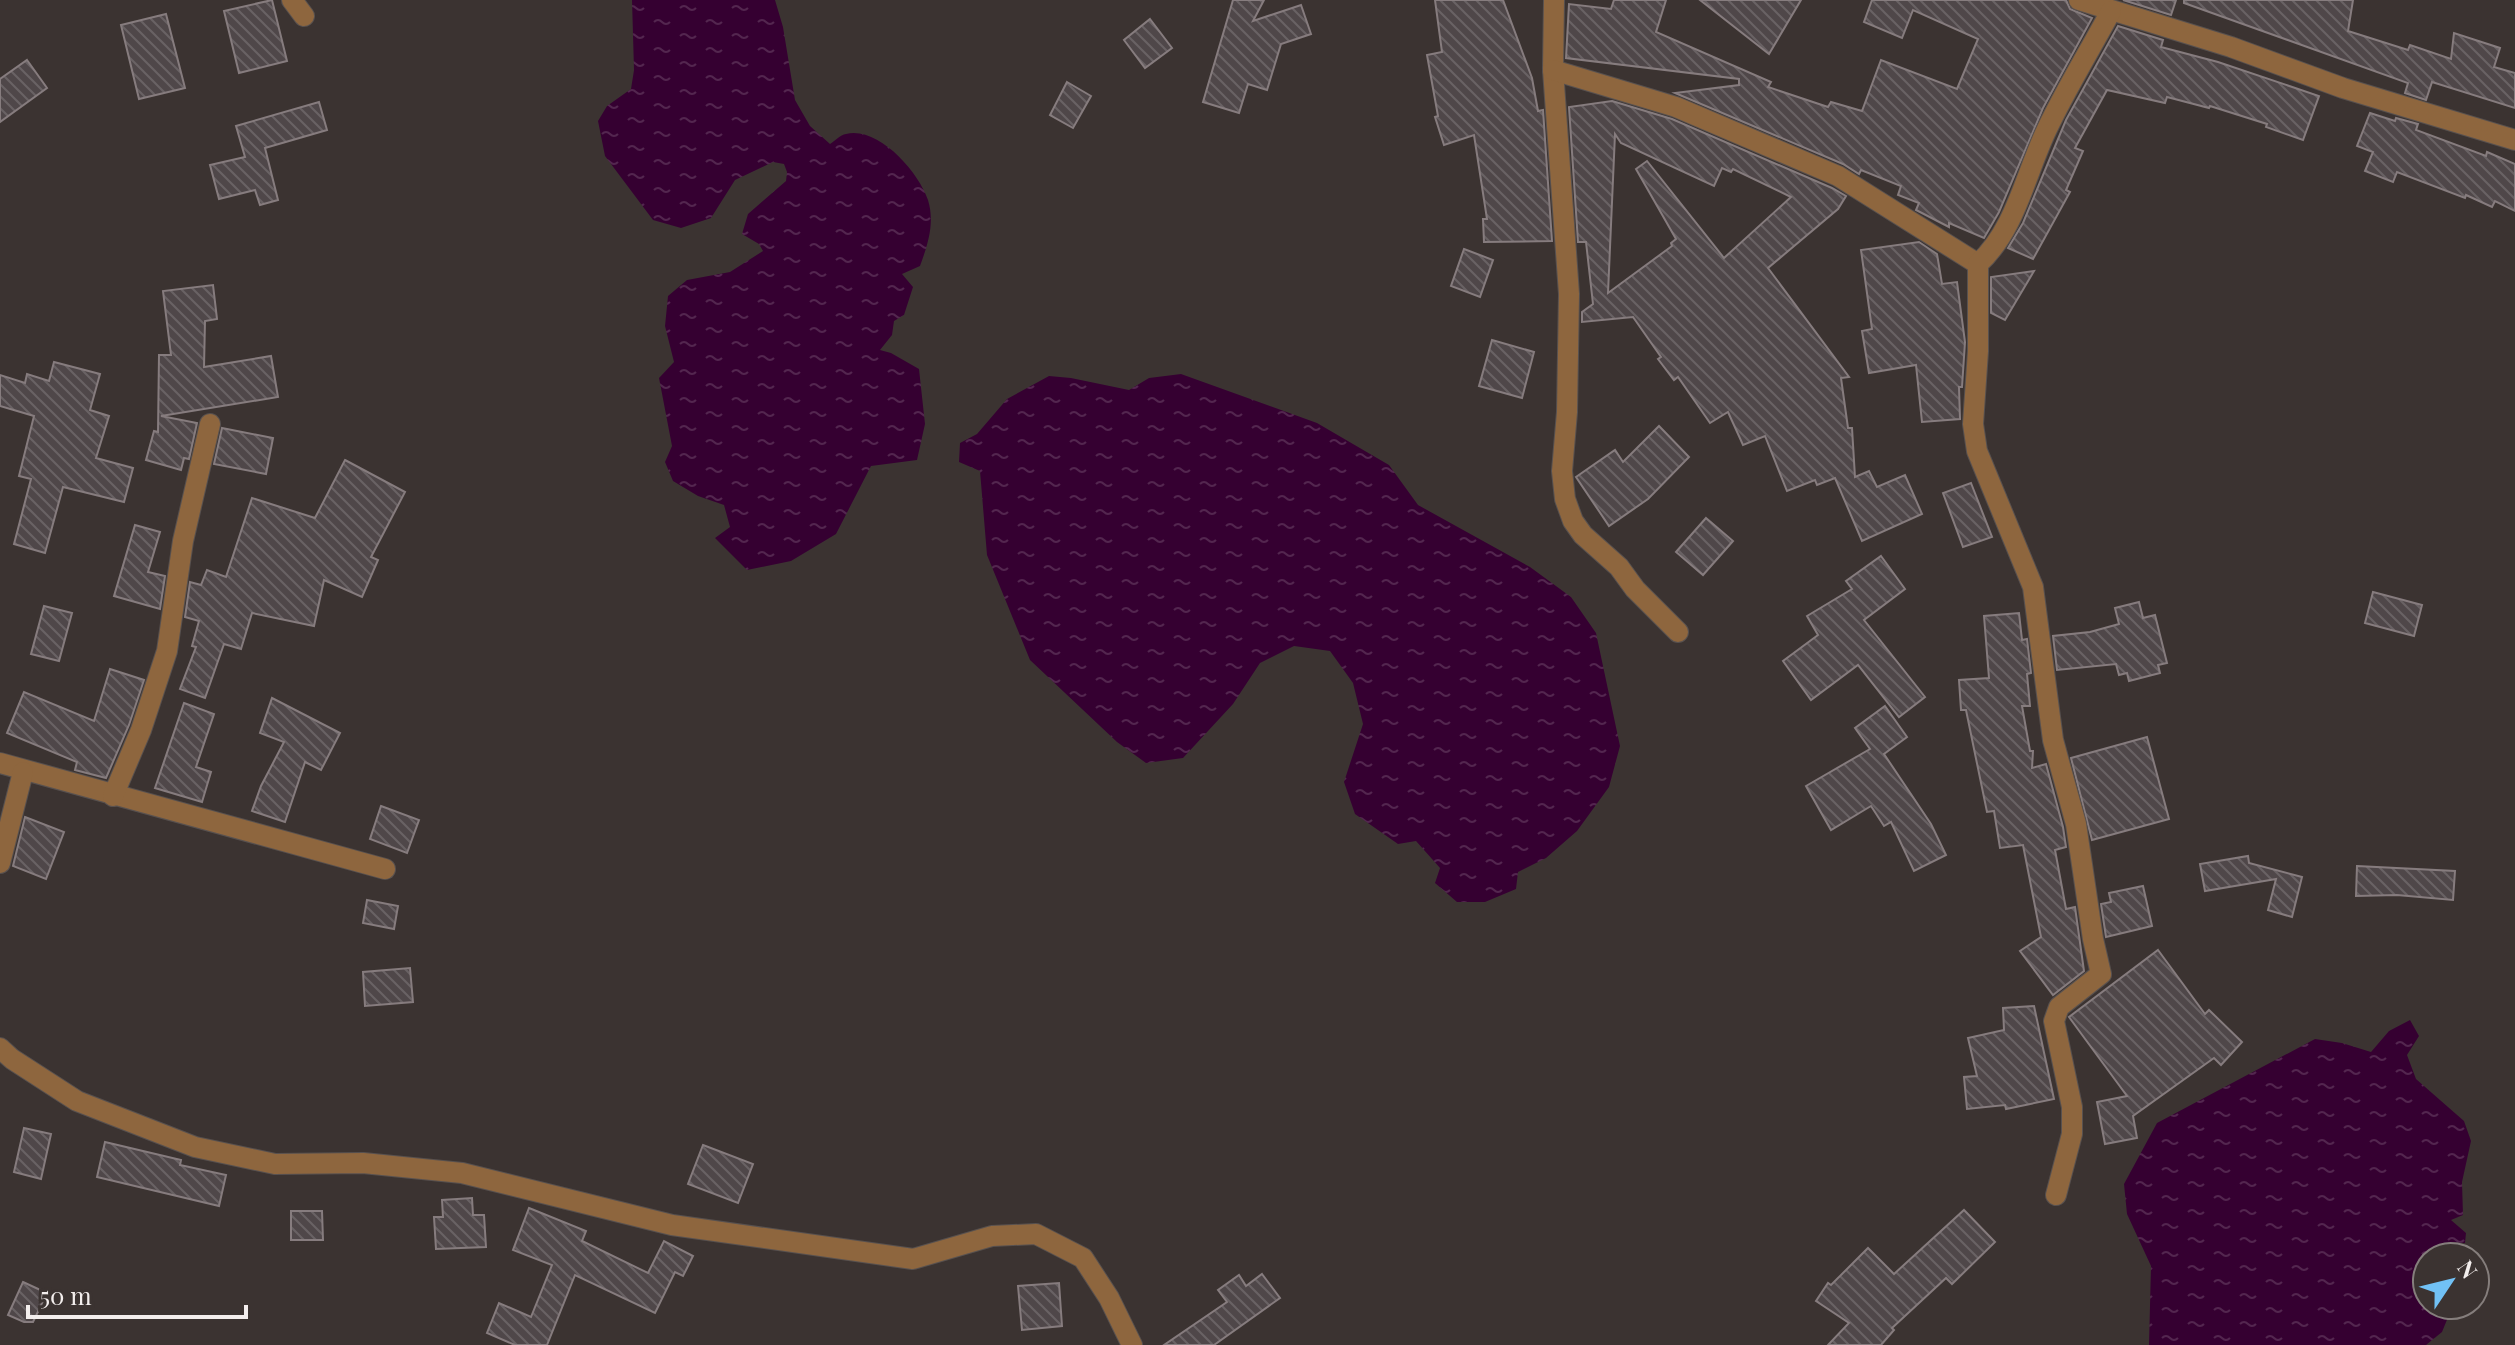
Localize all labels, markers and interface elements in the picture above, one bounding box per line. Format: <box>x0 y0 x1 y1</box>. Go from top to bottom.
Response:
north arrow <box>2411 1241 2491 1321</box>
text: N <box>2451 1254 2485 1284</box>
scale bar <box>28 1269 246 1319</box>
text: 50 m <box>40 1279 92 1311</box>

